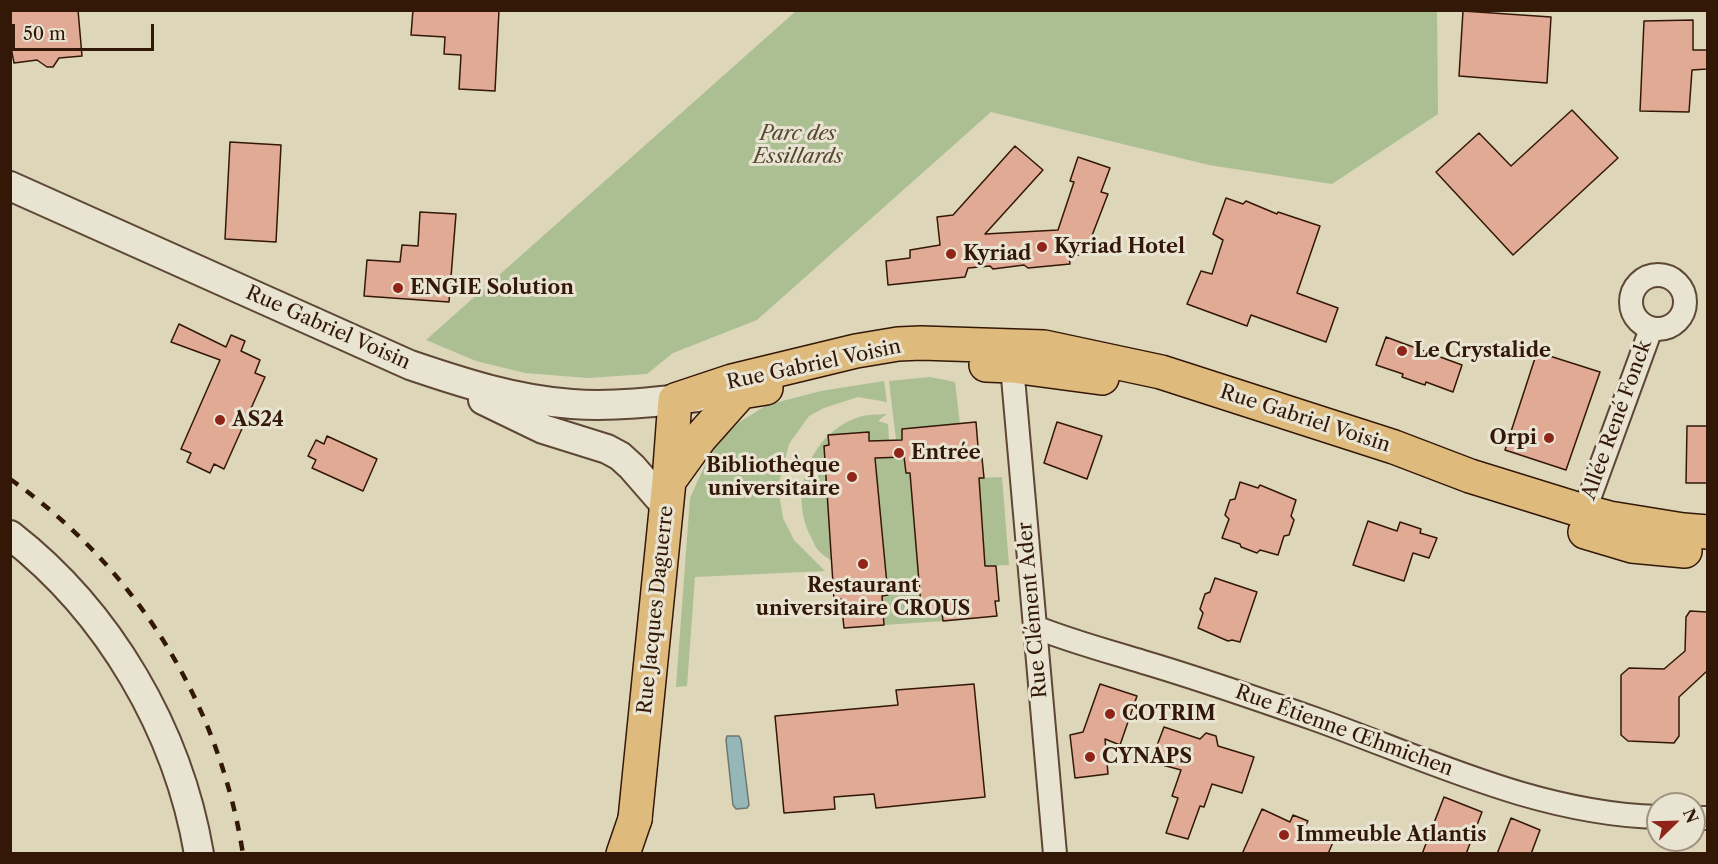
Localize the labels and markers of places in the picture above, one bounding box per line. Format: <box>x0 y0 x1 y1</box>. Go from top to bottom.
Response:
place label: Kyriad Hotel <box>1054 235 1185 259</box>
marker: Kyriad Hotel <box>1035 240 1049 254</box>
place label: Kyriad <box>963 242 1031 266</box>
marker: Kyriad <box>944 247 958 261</box>
place label: ENGIE Solution <box>410 276 574 300</box>
marker: ENGIE Solution <box>391 281 405 295</box>
place label: Le Crystalide <box>1414 339 1551 363</box>
marker: Le Crystalide <box>1395 344 1409 358</box>
place label: AS24 <box>232 408 284 432</box>
marker: AS24 <box>213 413 227 427</box>
place label: Orpi <box>1490 426 1537 450</box>
marker: Orpi <box>1542 431 1556 445</box>
place label: Entrée <box>911 441 981 465</box>
marker: Entrée <box>892 446 906 460</box>
place label: Bibliothèque universitaire <box>706 454 840 501</box>
marker: Bibliothèque universitaire <box>845 470 859 484</box>
marker: Restaurant universitaire CROUS <box>856 557 870 571</box>
place label: Restaurant universitaire CROUS <box>756 574 970 621</box>
place label: COTRIM <box>1122 702 1216 726</box>
marker: COTRIM <box>1103 707 1117 721</box>
place label: CYNAPS <box>1102 745 1192 769</box>
marker: CYNAPS <box>1083 750 1097 764</box>
place label: Immeuble Atlantis <box>1296 823 1487 847</box>
marker: Immeuble Atlantis <box>1277 828 1291 842</box>

